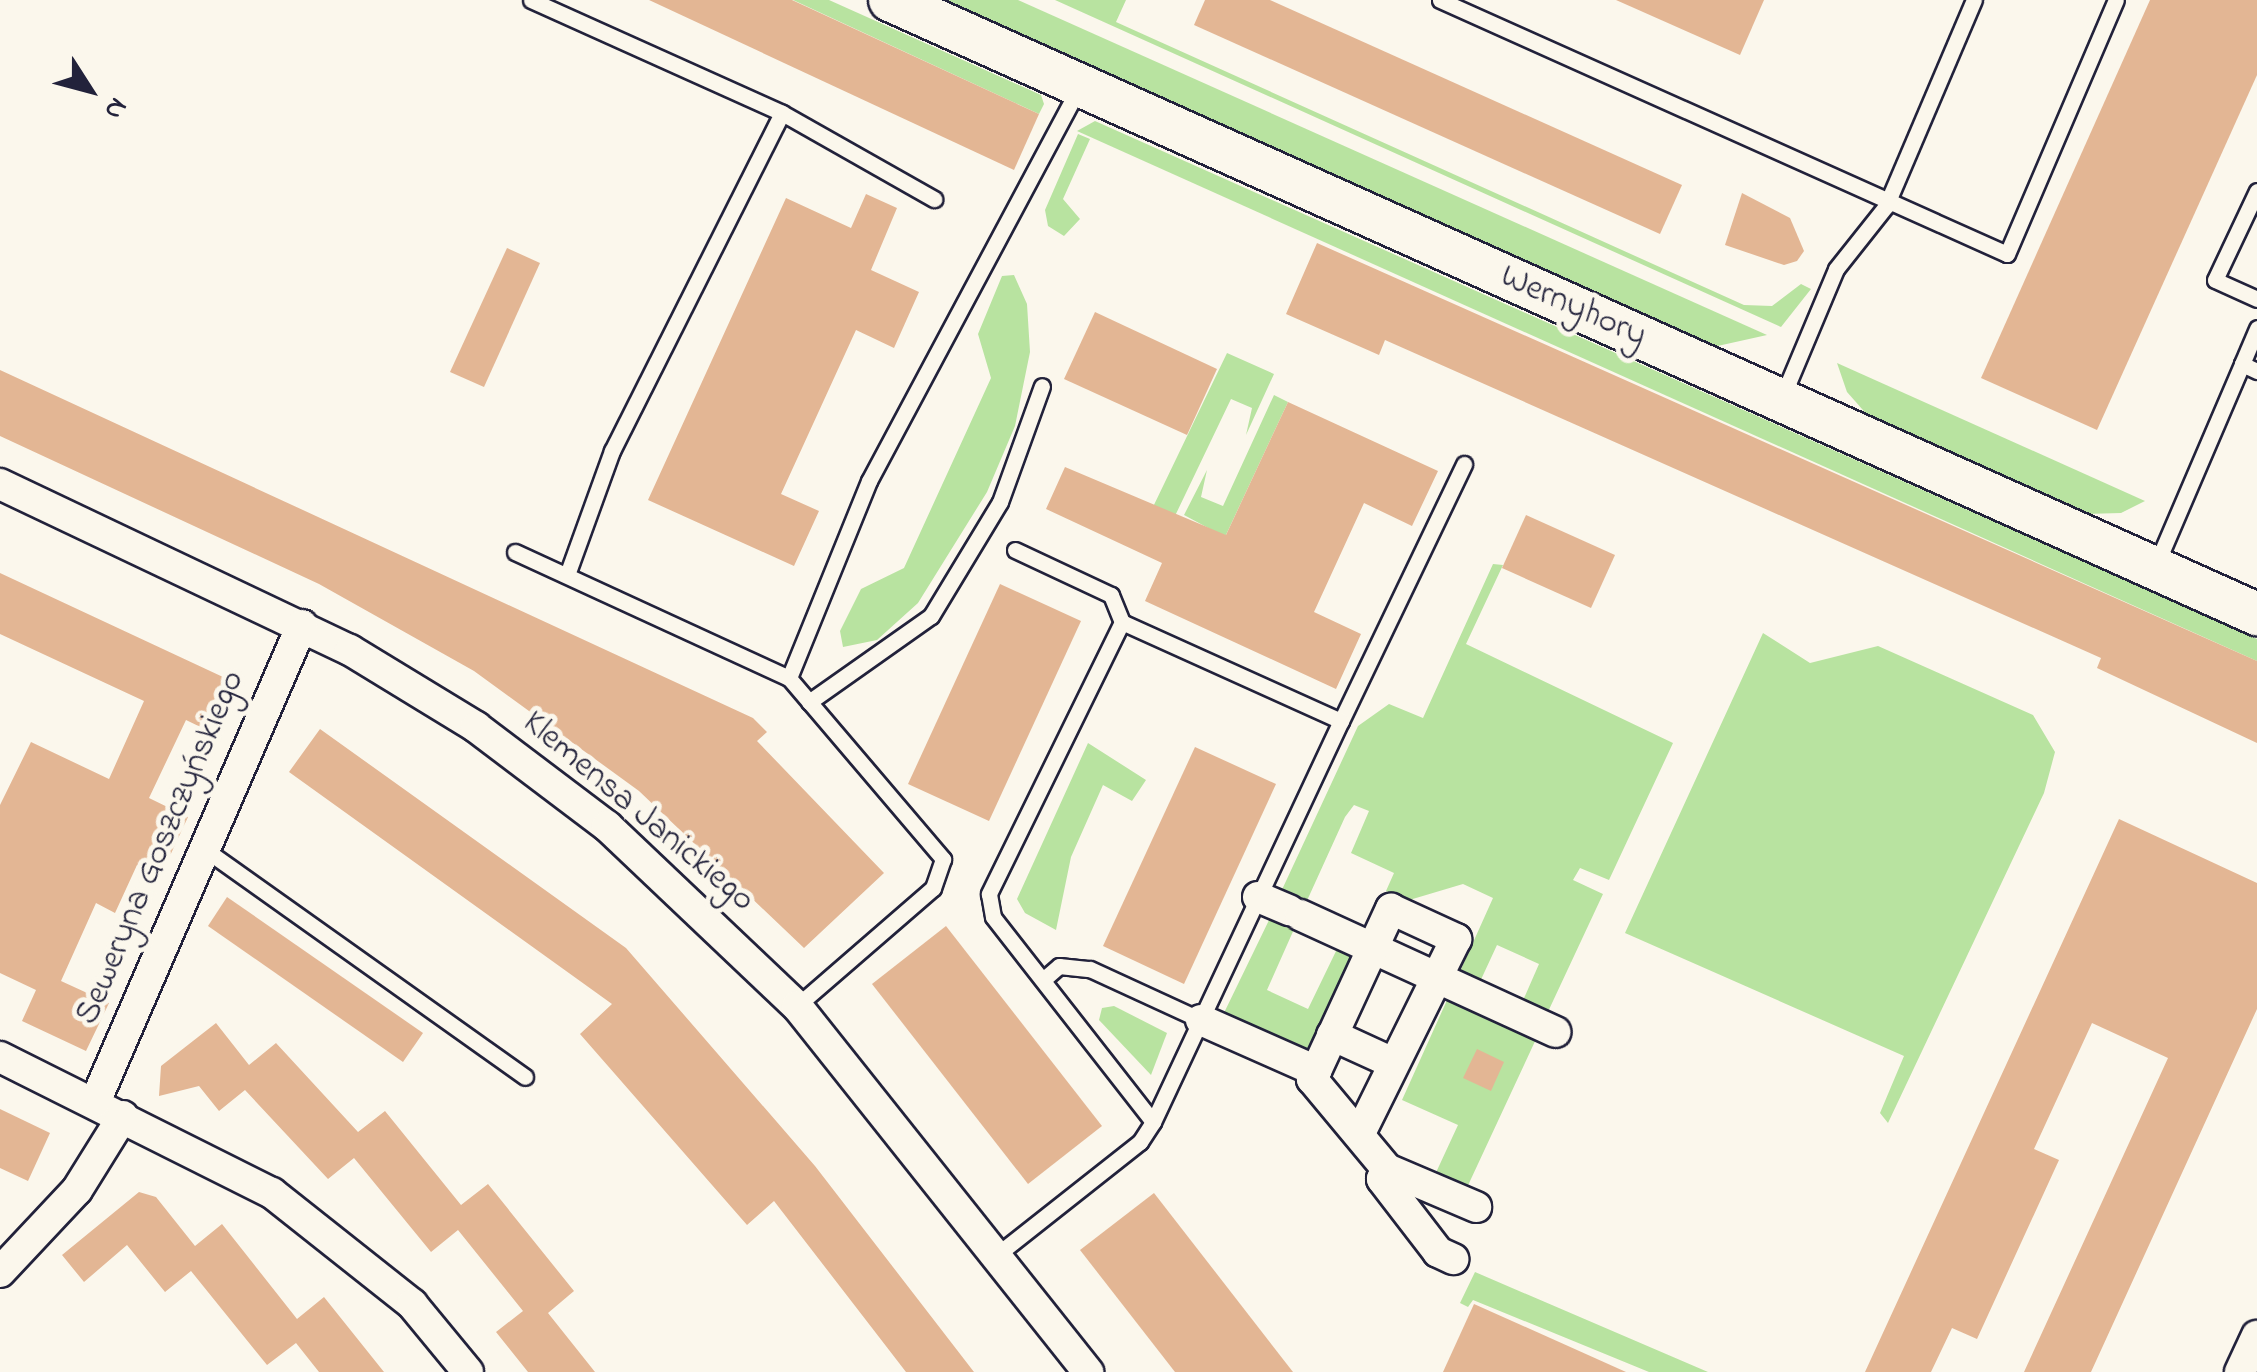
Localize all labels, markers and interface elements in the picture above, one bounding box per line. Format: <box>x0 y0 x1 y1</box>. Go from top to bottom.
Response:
north arrow <box>40 40 140 140</box>
text: N <box>93 88 137 128</box>
street label: Wernyhory <box>1493 256 1653 358</box>
street label: Seweryna Goszczyńskiego <box>67 665 255 1031</box>
street label: Klemensa Janickiego <box>513 703 763 921</box>

